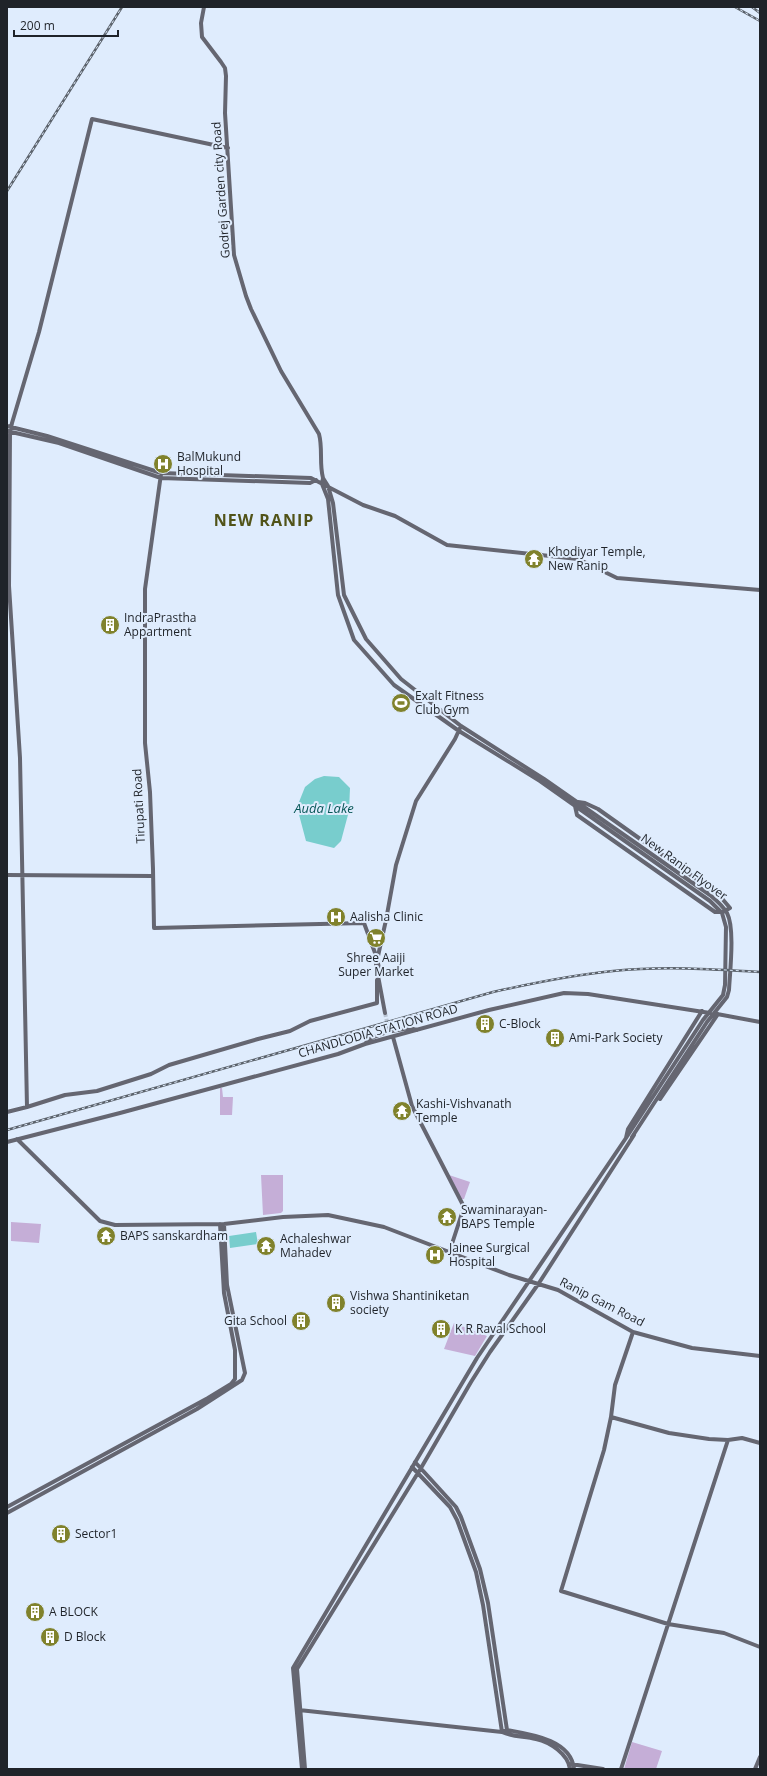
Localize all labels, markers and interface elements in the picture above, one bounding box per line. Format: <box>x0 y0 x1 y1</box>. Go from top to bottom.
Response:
scale bar <box>14 12 118 38</box>
text: 200 m <box>20 17 55 34</box>
street label: Godrej Garden city Road <box>207 121 234 259</box>
place label: BalMukund Hospital <box>177 448 241 479</box>
hospital icon: BalMukund Hospital <box>152 453 174 475</box>
district label: NEW RANIP <box>214 509 314 531</box>
place label: Khodiyar Temple, New Ranip <box>548 543 646 574</box>
temple icon: Khodiyar Temple, New Ranip <box>523 548 545 570</box>
place label: IndraPrastha Appartment <box>124 609 196 640</box>
building icon: IndraPrastha Appartment <box>99 614 121 636</box>
place label: Exalt Fitness Club Gym <box>415 687 484 718</box>
sports icon: Exalt Fitness Club Gym <box>390 692 412 714</box>
street label: Tirupati Road <box>128 768 149 844</box>
water label: Auda Lake <box>293 799 354 817</box>
street label: New Ranip Flyover <box>638 829 731 904</box>
hospital icon: Aalisha Clinic <box>325 906 347 928</box>
place label: Aalisha Clinic <box>350 908 423 925</box>
supermarket icon: Shree Aaiji Super Market <box>365 927 387 949</box>
place label: Shree Aaiji Super Market <box>338 949 414 980</box>
street label: CHANDLODIA STATION ROAD <box>296 1000 460 1061</box>
building icon: C-Block <box>474 1013 496 1035</box>
place label: C-Block <box>499 1015 541 1032</box>
building icon: Ami-Park Society <box>544 1027 566 1049</box>
place label: Ami-Park Society <box>569 1029 663 1046</box>
place label: Kashi-Vishvanath Temple <box>416 1095 512 1126</box>
temple icon: Kashi-Vishvanath Temple <box>391 1100 413 1122</box>
place label: Swaminarayan- BAPS Temple <box>461 1201 547 1232</box>
temple icon: Swaminarayan- BAPS Temple <box>436 1206 458 1228</box>
temple icon: BAPS sanskardham <box>95 1225 117 1247</box>
place label: BAPS sanskardham <box>120 1227 228 1244</box>
place label: Achaleshwar Mahadev <box>280 1230 351 1261</box>
temple icon: Achaleshwar Mahadev <box>255 1235 277 1257</box>
place label: Jainee Surgical Hospital <box>448 1239 530 1270</box>
hospital icon: Jainee Surgical Hospital <box>424 1244 446 1266</box>
street label: Ranip Gam Road <box>557 1273 648 1330</box>
place label: Vishwa Shantiniketan society <box>350 1287 469 1318</box>
building icon: Vishwa Shantiniketan society <box>325 1292 347 1314</box>
building icon: Gita School <box>290 1310 312 1332</box>
place label: Gita School <box>224 1312 287 1329</box>
building icon: K R Raval School <box>430 1318 452 1340</box>
place label: K R Raval School <box>455 1320 546 1337</box>
building icon: Sector1 <box>50 1523 72 1545</box>
place label: Sector1 <box>75 1525 117 1542</box>
building icon: A BLOCK <box>24 1601 46 1623</box>
place label: A BLOCK <box>49 1603 99 1620</box>
building icon: D Block <box>39 1626 61 1648</box>
place label: D Block <box>64 1628 107 1645</box>

